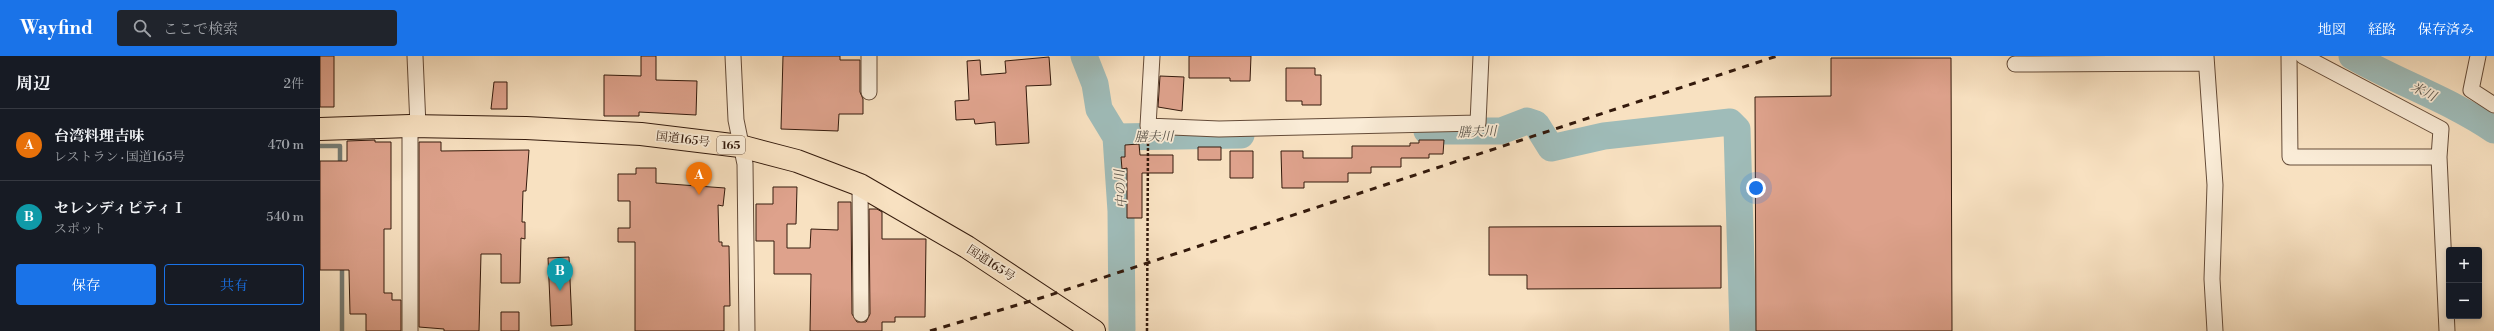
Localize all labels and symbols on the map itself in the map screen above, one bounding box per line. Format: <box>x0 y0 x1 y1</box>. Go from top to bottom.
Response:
water label: 米川 <box>2408 79 2441 106</box>
water label: 膳夫川 <box>1457 123 1499 141</box>
street label: 国道165号 <box>655 129 711 150</box>
water label: 膳夫川 <box>1134 129 1176 145</box>
road number: 165 <box>717 136 745 154</box>
pin: A <box>686 162 712 195</box>
water label: 中の川 <box>1112 167 1130 209</box>
your location <box>1746 178 1766 198</box>
street label: 国道165号 <box>964 242 1018 285</box>
pin: B <box>547 258 573 291</box>

